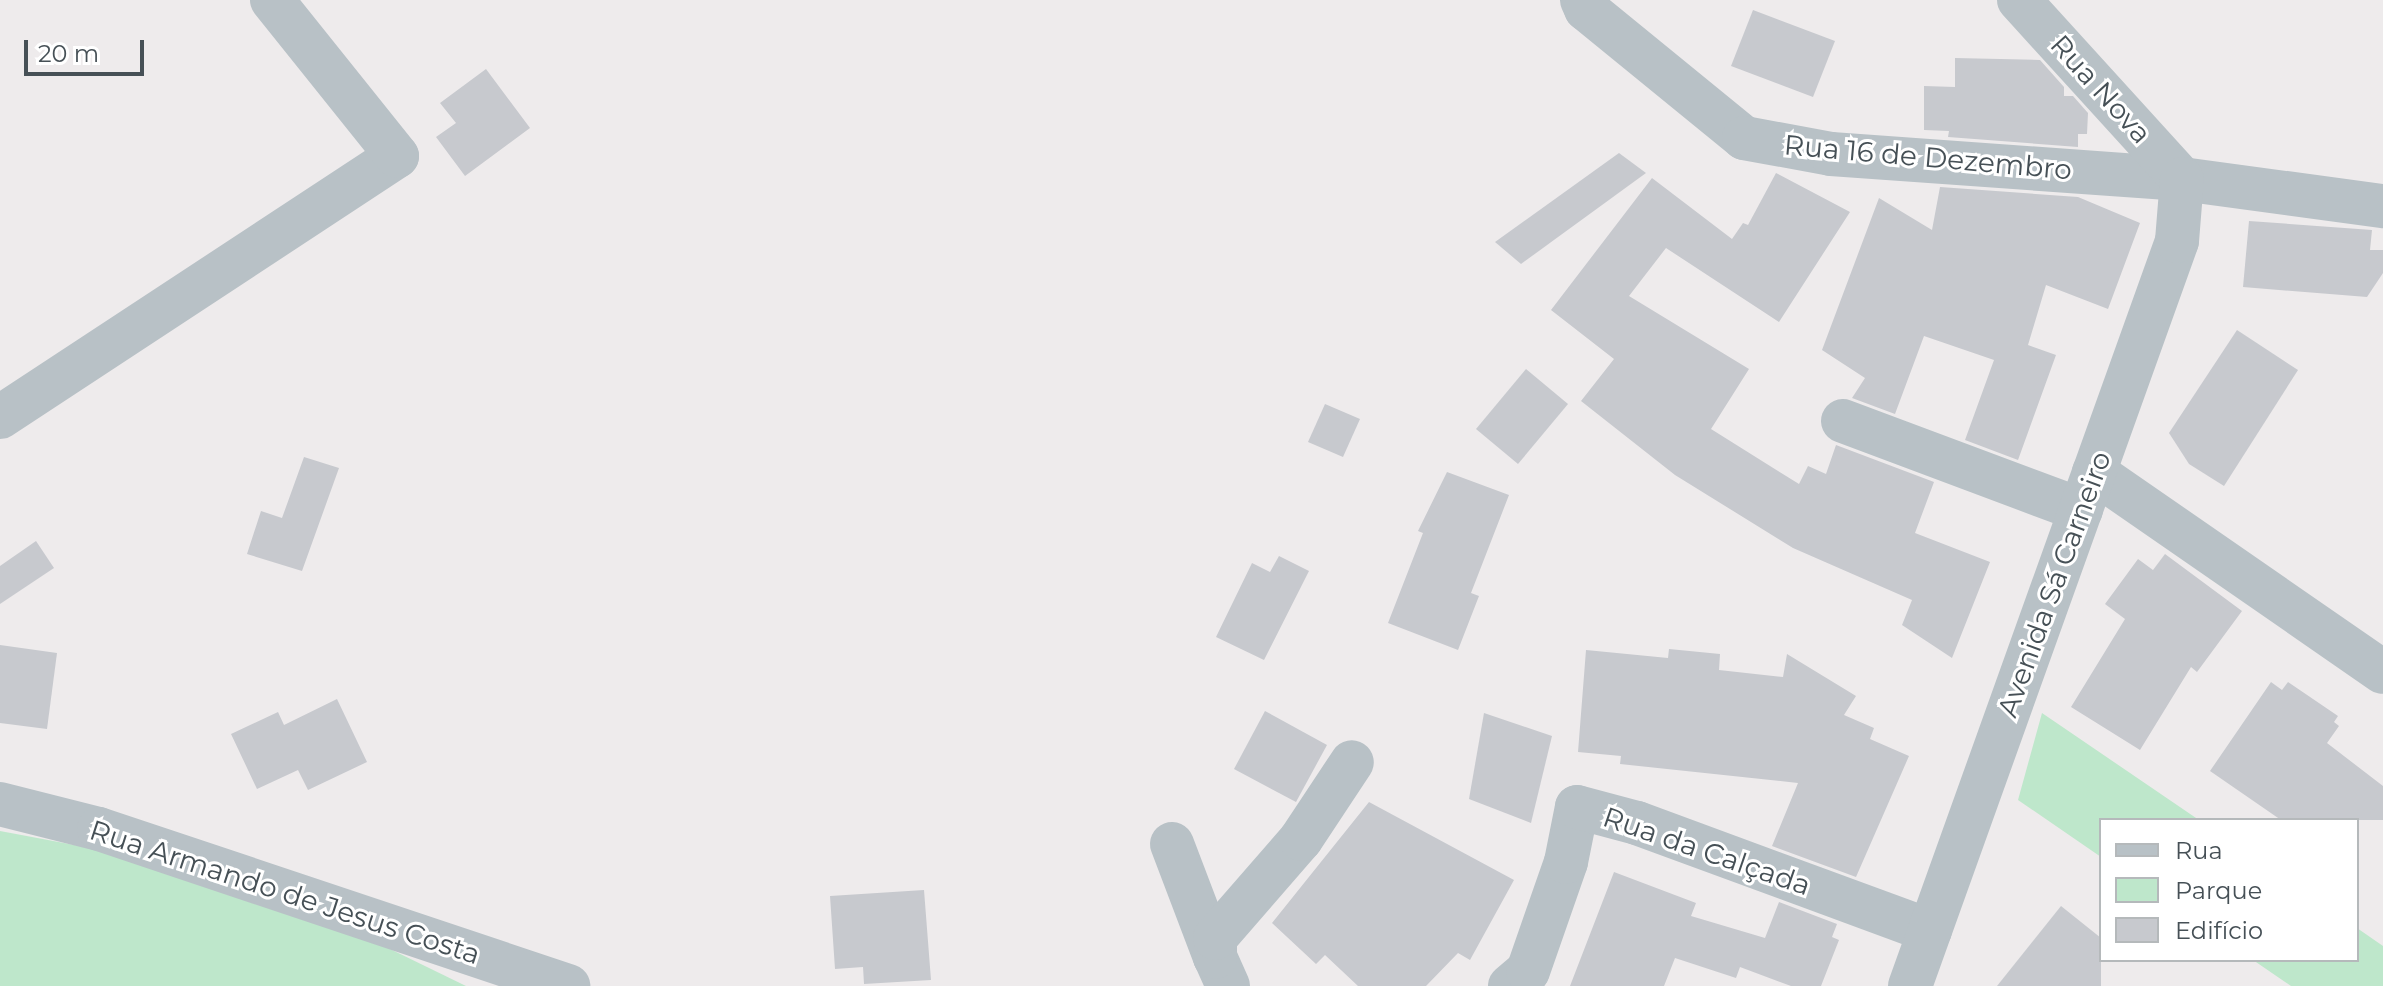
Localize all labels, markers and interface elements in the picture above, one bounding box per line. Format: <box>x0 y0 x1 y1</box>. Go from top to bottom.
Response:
scale bar <box>28 24 148 74</box>
street label: Rua Nova <box>2044 28 2158 150</box>
text: 20 m <box>38 39 99 68</box>
street label: Rua 16 de Dezembro <box>1783 128 2073 186</box>
street label: Avenida Sá Carneiro <box>1990 447 2118 721</box>
street label: Rua da Calçada <box>1599 800 1815 902</box>
street label: Rua Armando de Jesus Costa <box>86 813 484 971</box>
legend <box>2099 818 2359 962</box>
text: Rua <box>2175 836 2223 865</box>
text: Parque <box>2175 876 2262 905</box>
text: Edifício <box>2175 916 2263 945</box>

